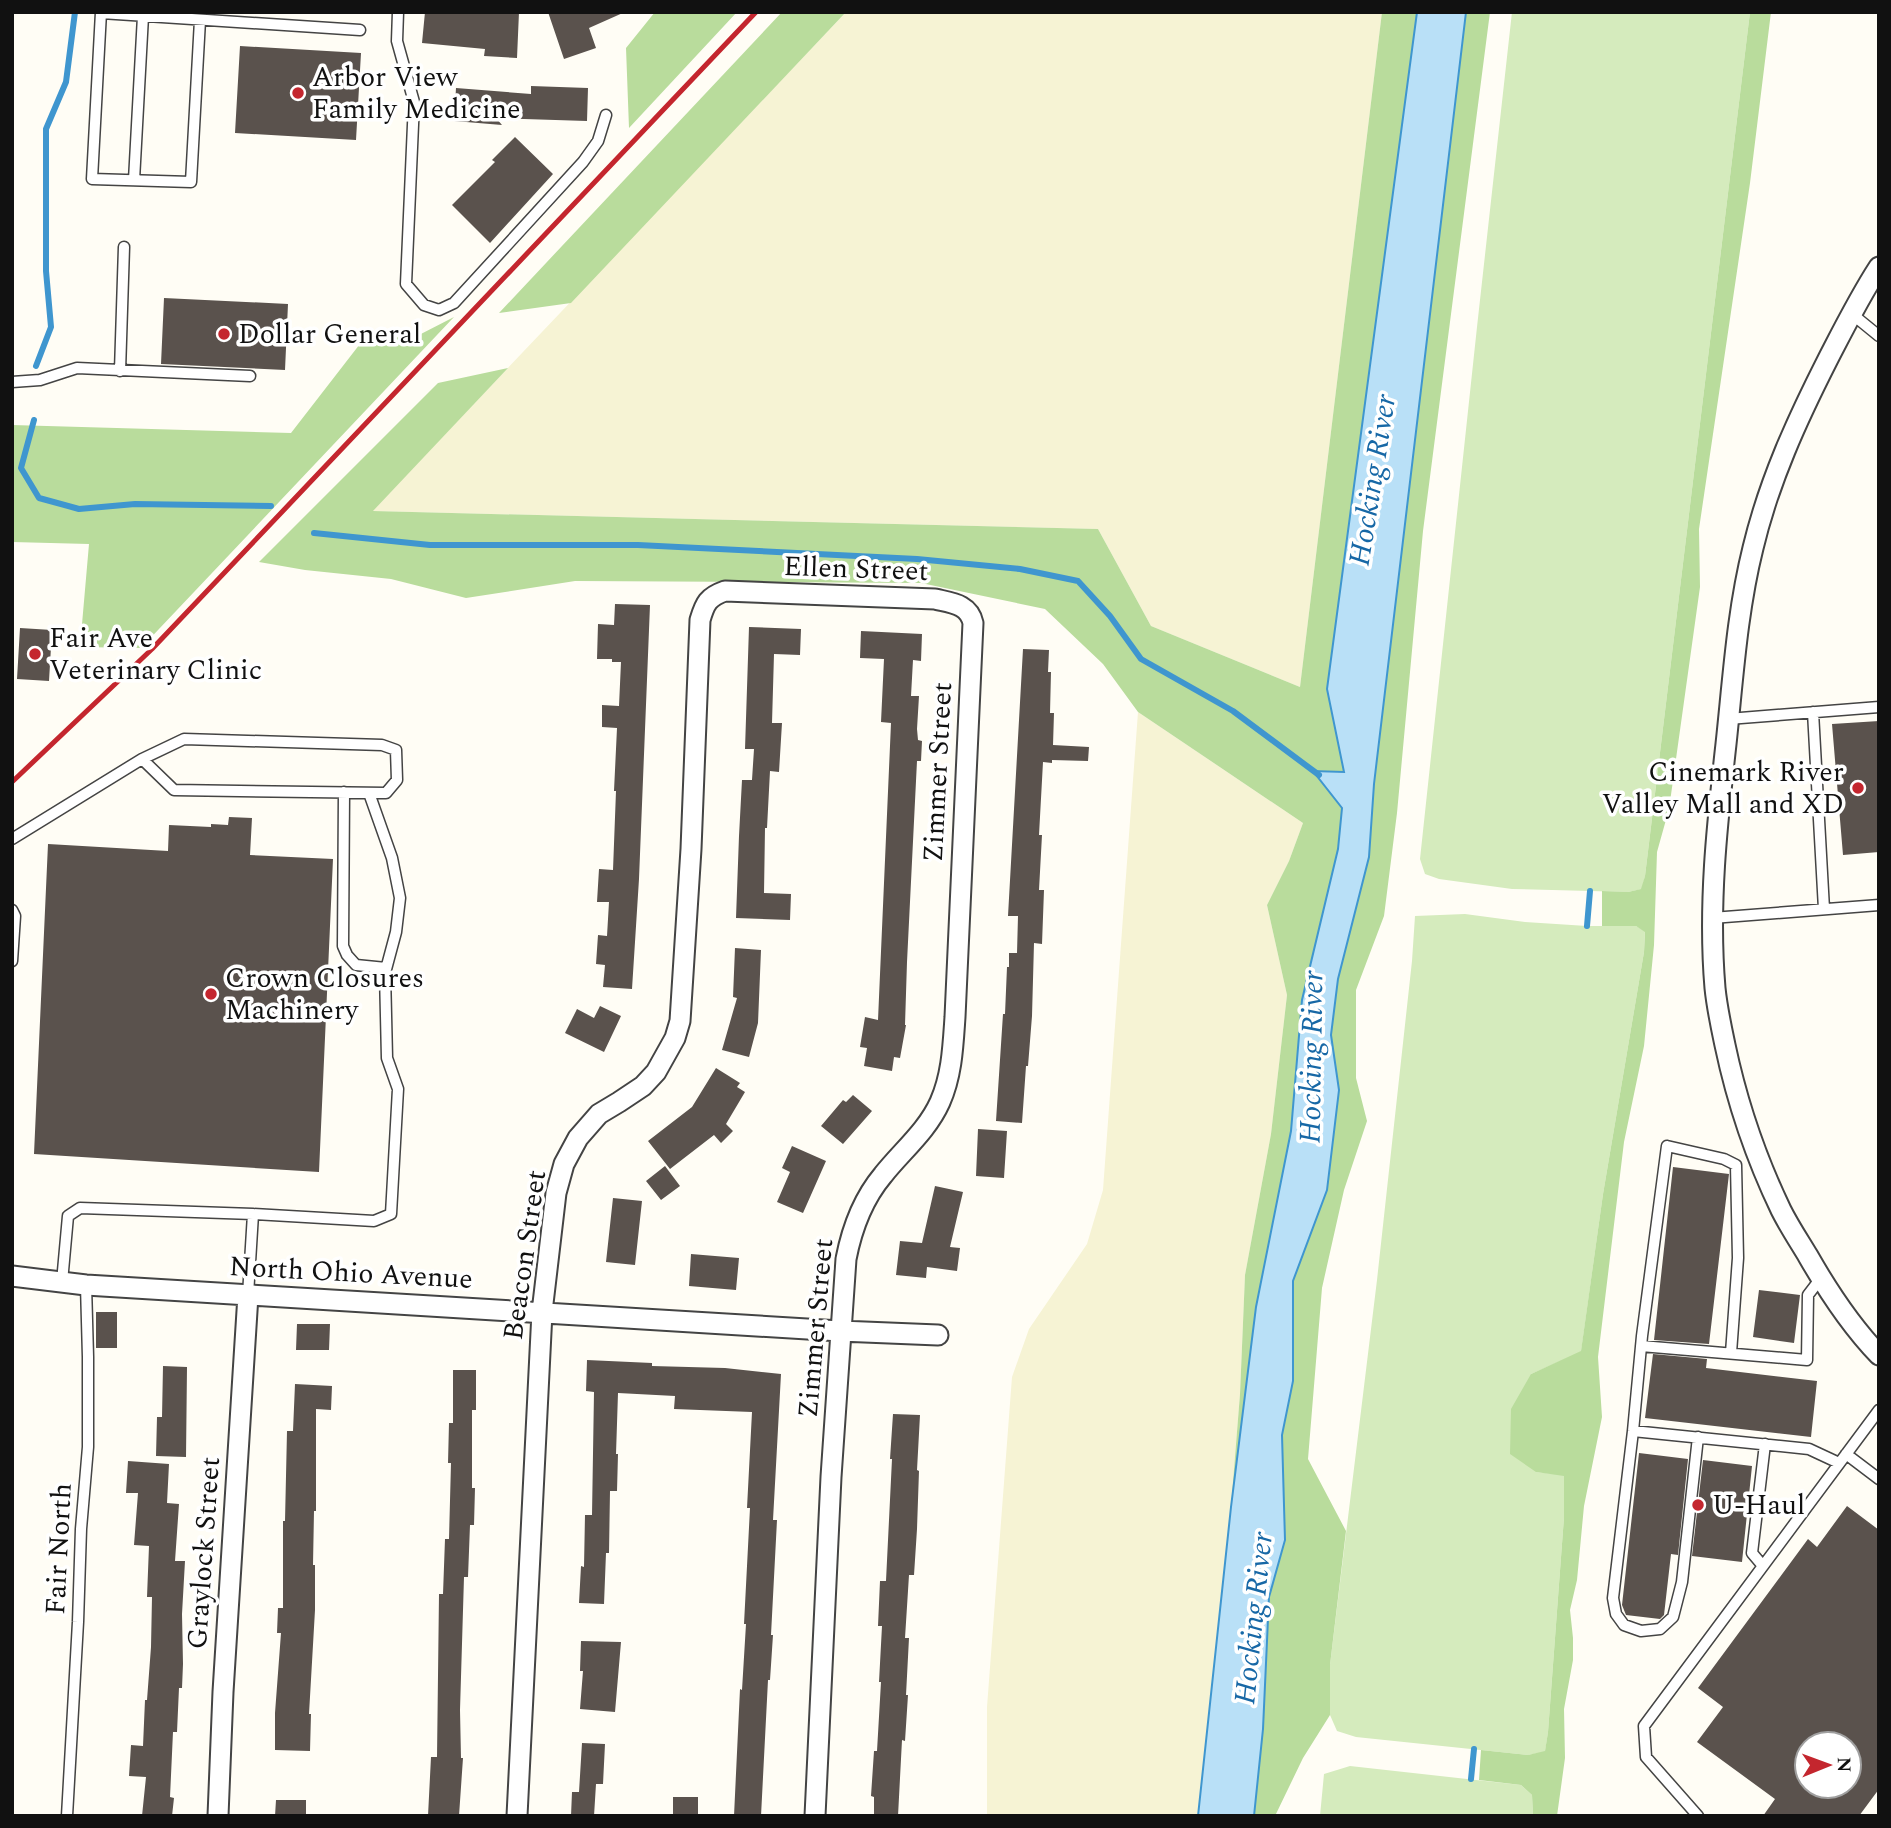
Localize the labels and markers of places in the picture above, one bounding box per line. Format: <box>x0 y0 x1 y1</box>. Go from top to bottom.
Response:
place label: Arbor View Family Medicine <box>312 56 521 131</box>
marker: Arbor View Family Medicine <box>290 85 306 101</box>
place label: Dollar General <box>238 313 421 356</box>
marker: Dollar General <box>216 326 232 342</box>
place label: Fair Ave Veterinary Clinic <box>49 617 262 692</box>
marker: Fair Ave Veterinary Clinic <box>27 646 43 662</box>
place label: Cinemark River Valley Mall and XD <box>1602 751 1844 826</box>
marker: Cinemark River Valley Mall and XD <box>1850 780 1866 796</box>
place label: Crown Closures Machinery <box>225 957 424 1032</box>
marker: Crown Closures Machinery <box>203 986 219 1002</box>
place label: U-Haul <box>1712 1484 1805 1527</box>
marker: U-Haul <box>1690 1497 1706 1513</box>

